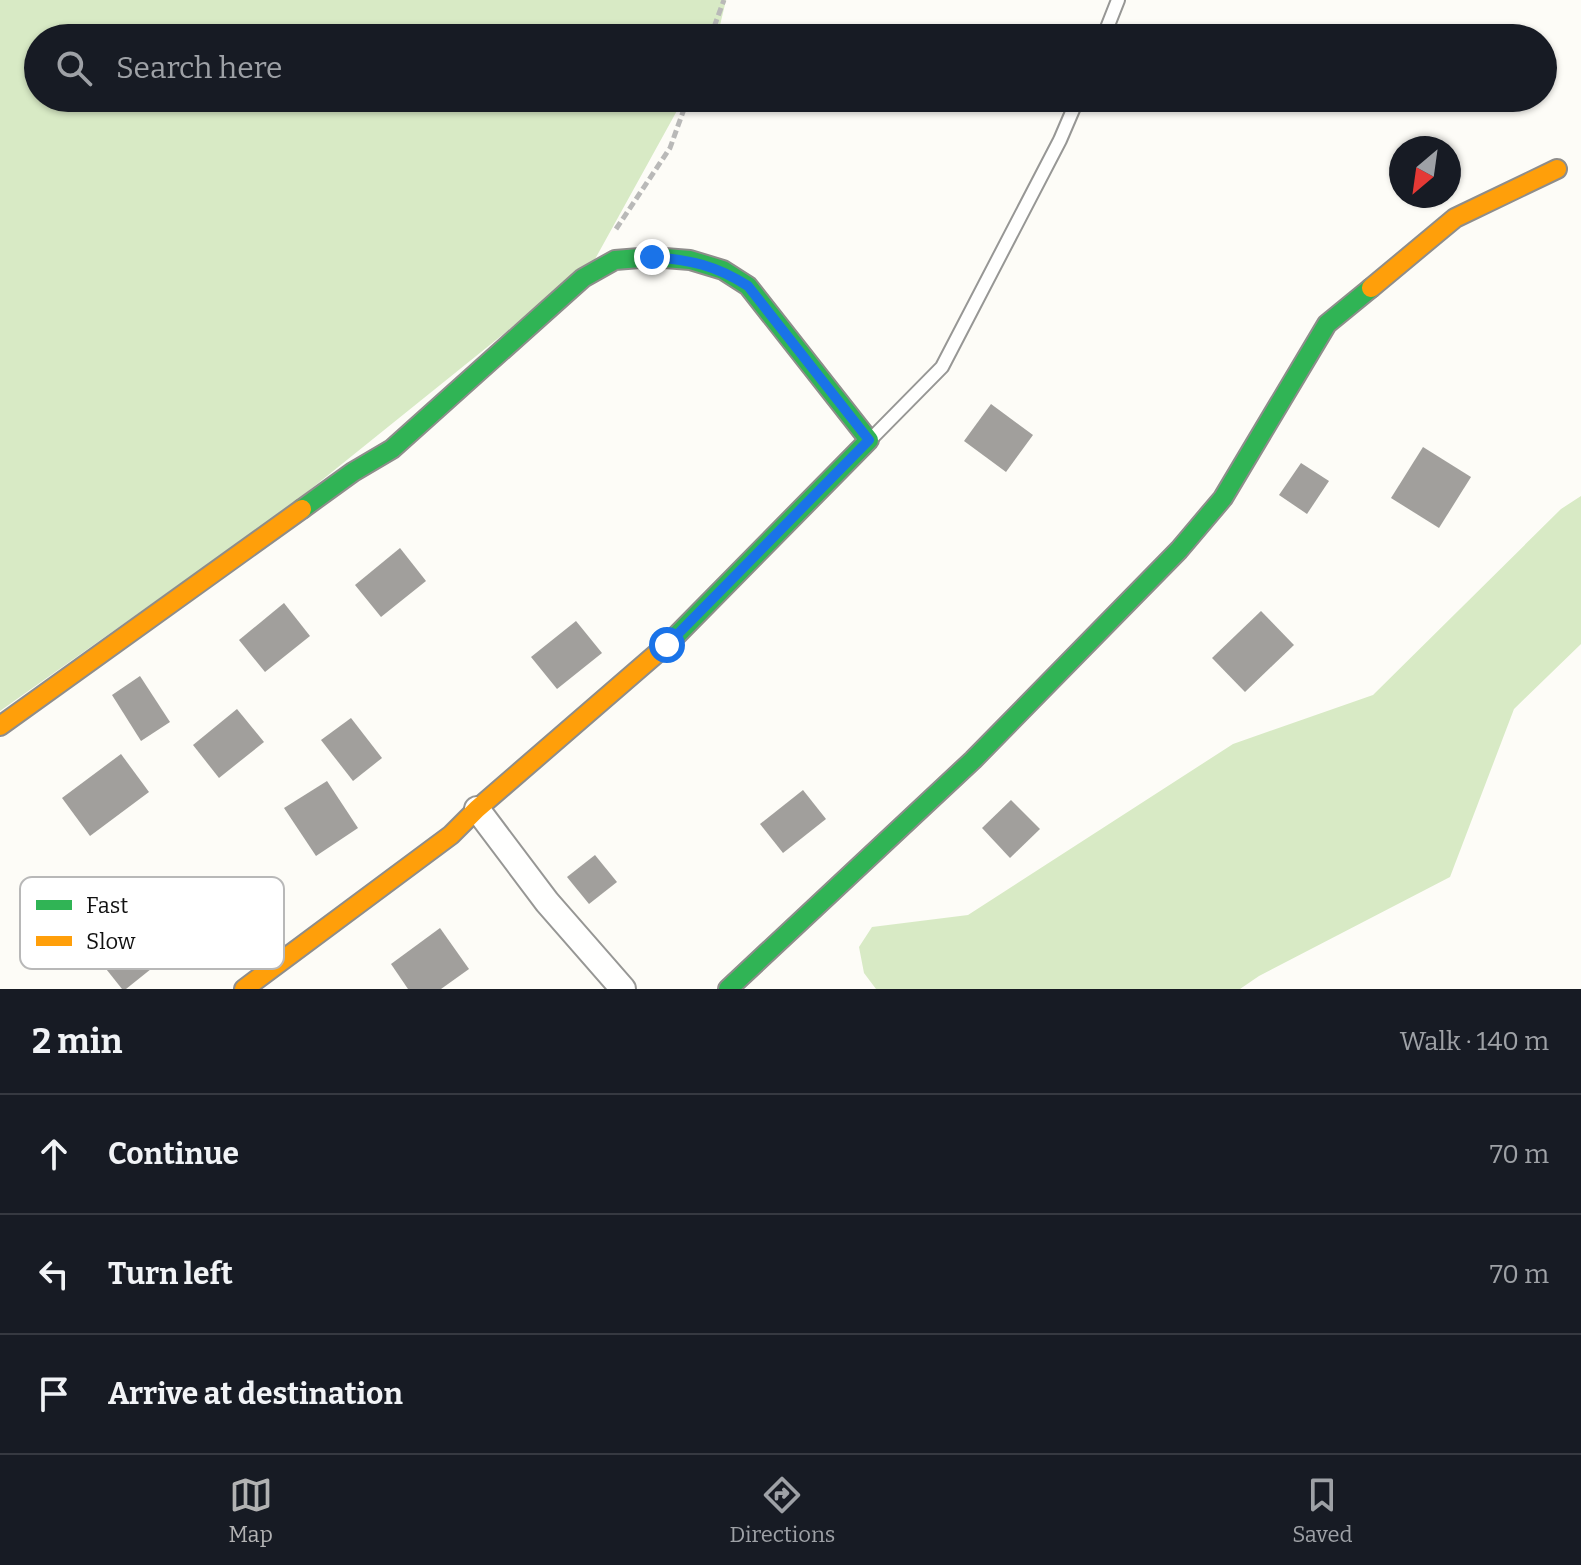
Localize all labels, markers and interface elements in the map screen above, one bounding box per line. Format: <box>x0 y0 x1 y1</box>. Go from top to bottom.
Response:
search box <box>24 24 1557 112</box>
icon: search <box>52 46 96 90</box>
text: Search here <box>116 50 283 86</box>
north arrow <box>1389 136 1461 208</box>
route end <box>634 239 670 275</box>
route start <box>649 627 685 663</box>
legend <box>20 877 284 969</box>
text: Fast <box>86 892 128 919</box>
text: Slow <box>86 928 136 955</box>
text: 2 min <box>32 1021 122 1062</box>
text: Walk · 140 m <box>1400 1026 1549 1057</box>
icon: ahead <box>32 1132 76 1176</box>
text: Continue <box>108 1136 239 1172</box>
text: 70 m <box>1490 1139 1549 1170</box>
icon: left <box>32 1252 76 1296</box>
text: Turn left <box>108 1256 233 1292</box>
text: 70 m <box>1490 1259 1549 1290</box>
icon: arrive <box>32 1372 76 1416</box>
text: Arrive at destination <box>108 1376 403 1412</box>
tab: Map <box>228 1473 273 1548</box>
tab: Directions <box>730 1473 835 1548</box>
tab: Saved <box>1292 1473 1353 1548</box>

